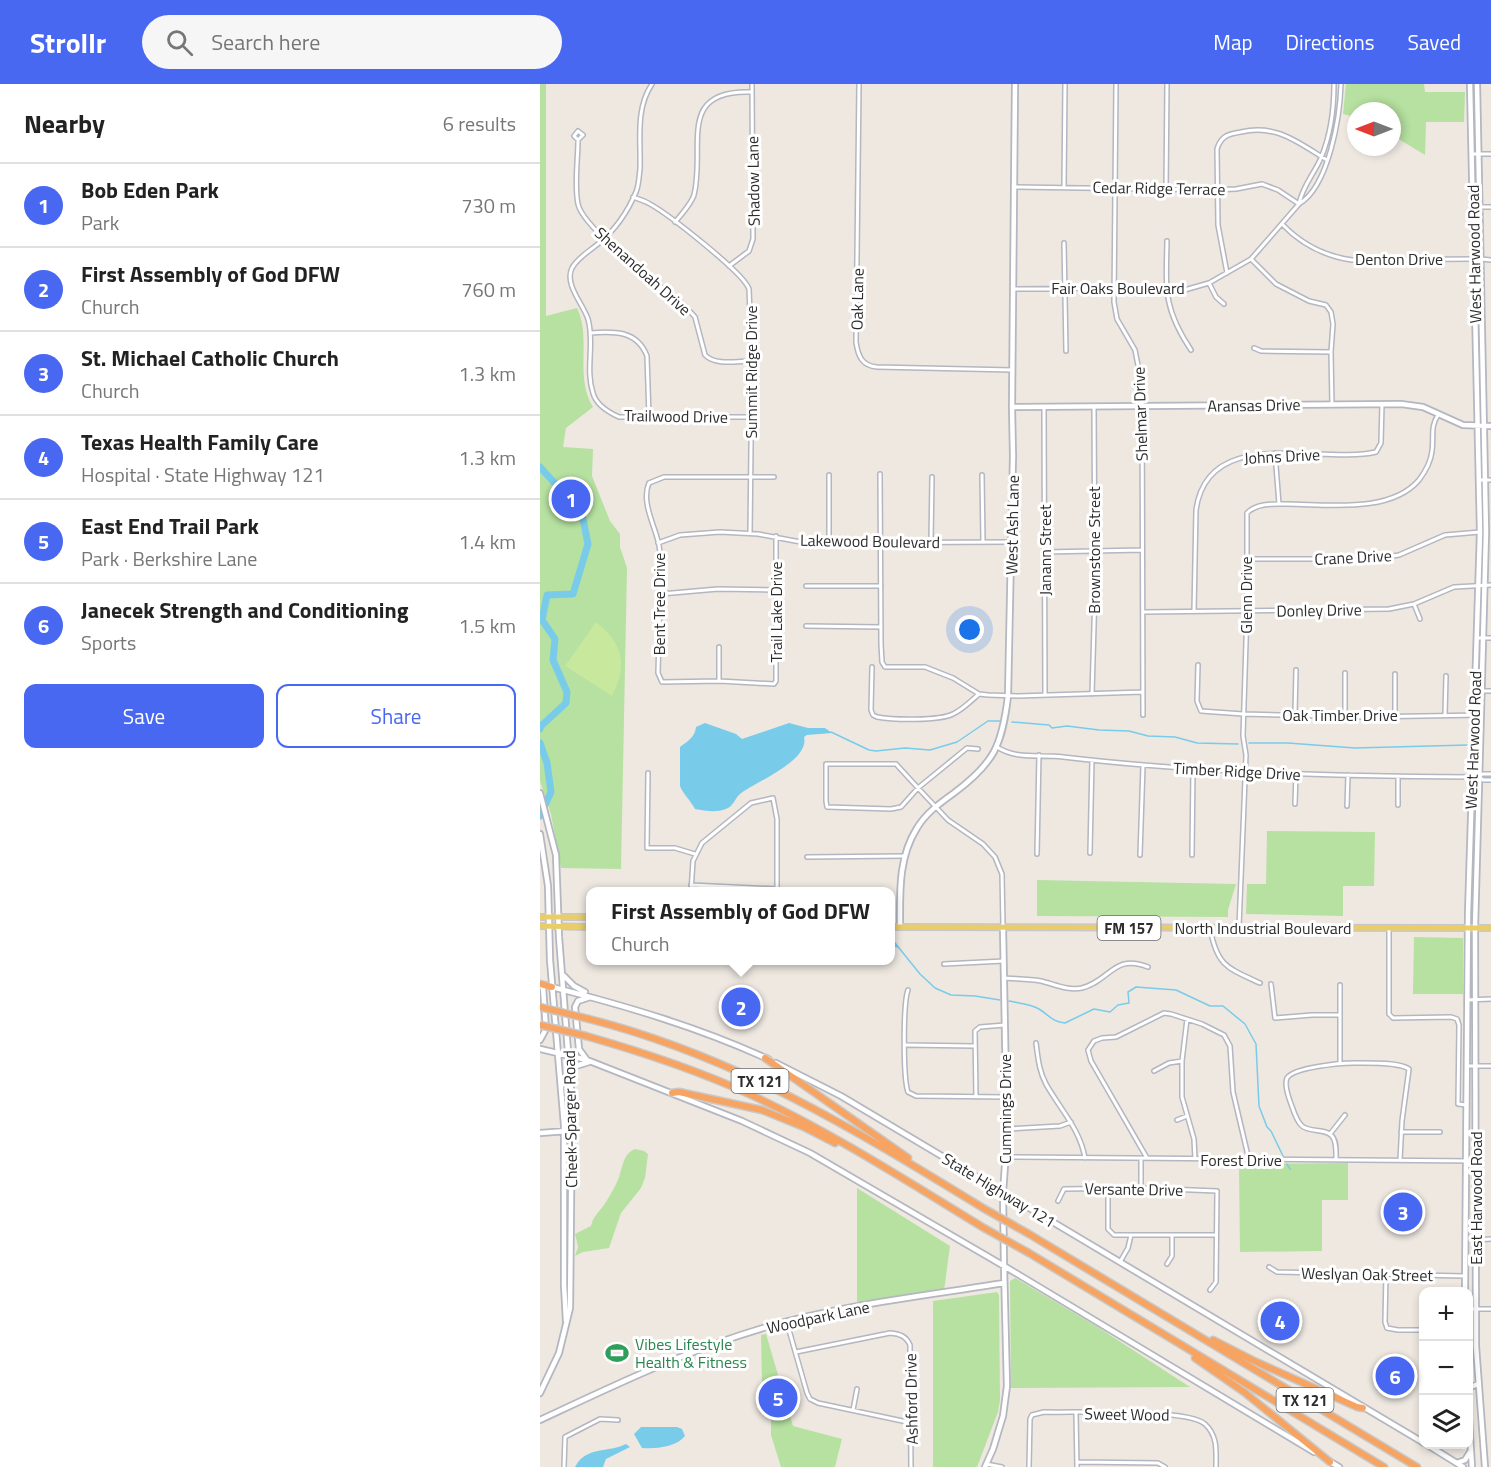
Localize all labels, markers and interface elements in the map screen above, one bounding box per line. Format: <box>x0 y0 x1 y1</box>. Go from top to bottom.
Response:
search box <box>142 15 562 69</box>
text: Strollr <box>30 21 106 64</box>
text: Search here <box>211 25 320 59</box>
icon: search <box>163 26 196 59</box>
text: Map <box>1213 26 1253 58</box>
text: Directions <box>1286 26 1375 58</box>
text: Saved <box>1408 26 1461 58</box>
north arrow <box>1347 102 1401 156</box>
text: Nearby <box>24 104 105 143</box>
text: 6 results <box>443 108 516 139</box>
street label: Shadow Lane <box>740 136 766 226</box>
text: Bob Eden Park <box>81 173 219 207</box>
street label: Cedar Ridge Terrace <box>1092 175 1226 201</box>
street label: West Harwood Road <box>1461 185 1487 323</box>
text: 1 <box>38 190 49 221</box>
text: 730 m <box>461 190 516 221</box>
text: Park <box>81 207 119 238</box>
street label: Shenandoah Drive <box>589 221 697 321</box>
street label: Denton Drive <box>1355 247 1443 271</box>
text: First Assembly of God DFW <box>81 257 340 291</box>
street label: Oak Lane <box>844 268 870 330</box>
text: 2 <box>38 274 49 305</box>
text: 760 m <box>461 274 516 305</box>
street label: Fair Oaks Boulevard <box>1051 276 1185 300</box>
text: Church <box>81 291 139 322</box>
street label: Summit Ridge Drive <box>739 305 763 439</box>
text: St. Michael Catholic Church <box>81 341 339 375</box>
text: 3 <box>38 358 49 389</box>
text: 1.3 km <box>459 358 516 389</box>
street label: Shelmar Drive <box>1126 366 1154 462</box>
text: Church <box>81 375 139 406</box>
street label: Aransas Drive <box>1207 392 1301 418</box>
street label: Trailwood Drive <box>624 403 728 429</box>
text: Texas Health Family Care <box>81 425 318 459</box>
text: 4 <box>38 442 49 473</box>
text: 1.3 km <box>459 442 516 473</box>
street label: Johns Drive <box>1243 442 1321 470</box>
text: Hospital · State Highway 121 <box>81 459 325 490</box>
street label: West Ash Lane <box>999 475 1025 575</box>
pin: 1 <box>552 476 591 522</box>
street label: Brownstone Street <box>1082 486 1106 614</box>
street label: Janann Street <box>1033 504 1057 596</box>
text: East End Trail Park <box>81 509 259 543</box>
text: 5 <box>38 526 49 557</box>
text: 1.4 km <box>459 526 516 557</box>
street label: Lakewood Boulevard <box>800 528 940 554</box>
text: Park · Berkshire Lane <box>81 543 257 574</box>
street label: Crane Drive <box>1314 543 1392 571</box>
street label: Bent Tree Drive <box>647 553 671 655</box>
street label: Glenn Drive <box>1234 556 1258 634</box>
street label: Trail Lake Drive <box>764 561 788 663</box>
text: Janecek Strength and Conditioning <box>81 593 408 627</box>
street label: Donley Drive <box>1276 597 1362 623</box>
text: 6 <box>38 610 49 641</box>
text: 1.5 km <box>459 610 516 641</box>
your location <box>955 615 984 644</box>
text: Sports <box>81 627 136 658</box>
street label: West Harwood Road <box>1459 670 1487 810</box>
button: Save <box>24 684 264 748</box>
button: Share <box>276 684 516 748</box>
street label: Oak Timber Drive <box>1282 703 1398 727</box>
street label: Timber Ridge Drive <box>1173 756 1301 786</box>
popup <box>586 887 895 965</box>
text: First Assembly of God DFW <box>611 894 870 928</box>
road number: FM 157 <box>1098 916 1160 940</box>
street label: North Industrial Boulevard <box>1174 916 1352 940</box>
text: Church <box>611 928 669 959</box>
pin: 2 <box>722 984 760 1030</box>
street label: Cheek-Sparger Road <box>557 1050 583 1188</box>
street label: Cummings Drive <box>993 1054 1017 1164</box>
road number: TX 121 <box>732 1069 788 1093</box>
street label: East Harwood Road <box>1464 1131 1488 1265</box>
street label: State Highway 121 <box>938 1147 1060 1233</box>
street label: Forest Drive <box>1200 1148 1282 1172</box>
street label: Versante Drive <box>1084 1176 1184 1202</box>
pin: 3 <box>1384 1190 1422 1234</box>
street label: Weslyan Oak Street <box>1301 1261 1433 1287</box>
map controls <box>1419 1287 1473 1449</box>
button: + <box>1419 1287 1473 1341</box>
street label: Woodpark Lane <box>764 1294 872 1340</box>
pin: 4 <box>1260 1298 1300 1344</box>
place label: Vibes Lifestyle Health & Fitness <box>635 1332 747 1374</box>
sports icon: Vibes Lifestyle Health & Fitness <box>604 1340 630 1366</box>
button: − <box>1419 1341 1473 1395</box>
street label: Ashford Drive <box>898 1353 924 1445</box>
pin: 6 <box>1376 1354 1414 1398</box>
pin: 5 <box>758 1376 798 1420</box>
road number: TX 121 <box>1276 1388 1334 1412</box>
button: layers <box>1419 1395 1473 1449</box>
street label: Sweet Wood <box>1084 1401 1170 1427</box>

